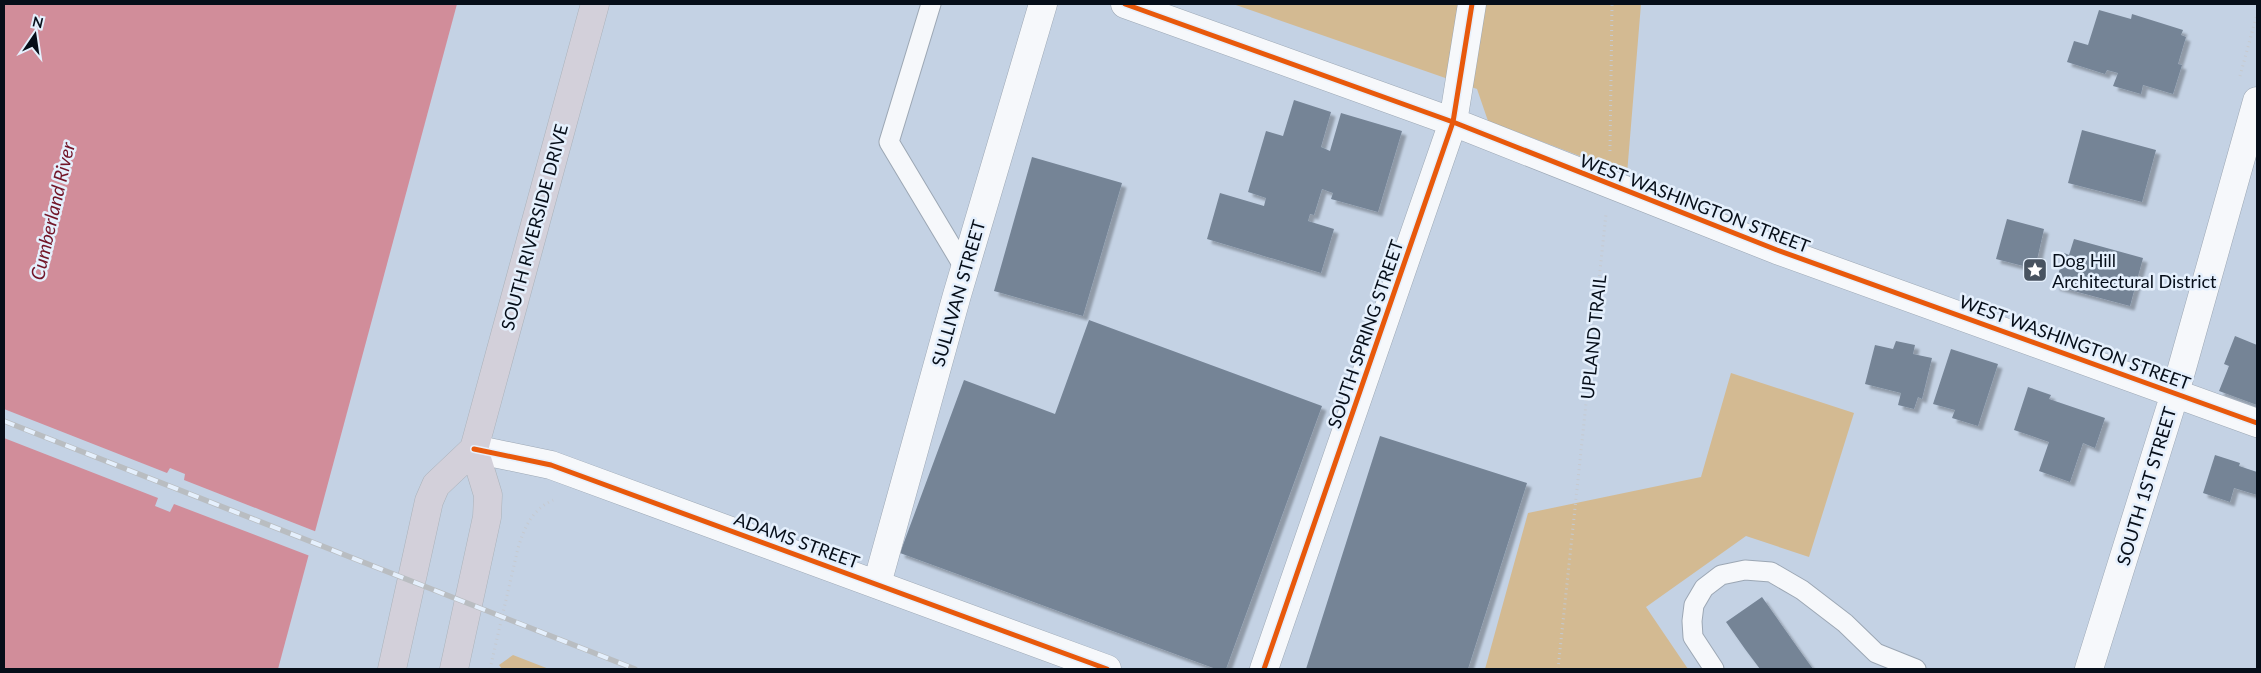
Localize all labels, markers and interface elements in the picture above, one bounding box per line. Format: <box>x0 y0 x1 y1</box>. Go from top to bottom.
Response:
north arrow <box>10 10 60 60</box>
text: N <box>31 12 45 31</box>
street label: SOUTH RIVERSIDE DRIVE <box>496 121 572 333</box>
water label: Cumberland River <box>25 139 79 282</box>
street label: WEST WASHINGTON STREET <box>1577 149 1813 257</box>
street label: SULLIVAN STREET <box>927 217 990 369</box>
street label: SOUTH SPRING STREET <box>1322 237 1408 431</box>
place label: Dog Hill Architectural District <box>2052 249 2217 292</box>
place icon: Dog Hill Architectural District <box>2022 257 2048 283</box>
street label: UPLAND TRAIL <box>1576 274 1610 400</box>
street label: WEST WASHINGTON STREET <box>1956 290 2194 394</box>
street label: SOUTH 1ST STREET <box>2111 404 2181 568</box>
street label: ADAMS STREET <box>731 507 863 573</box>

